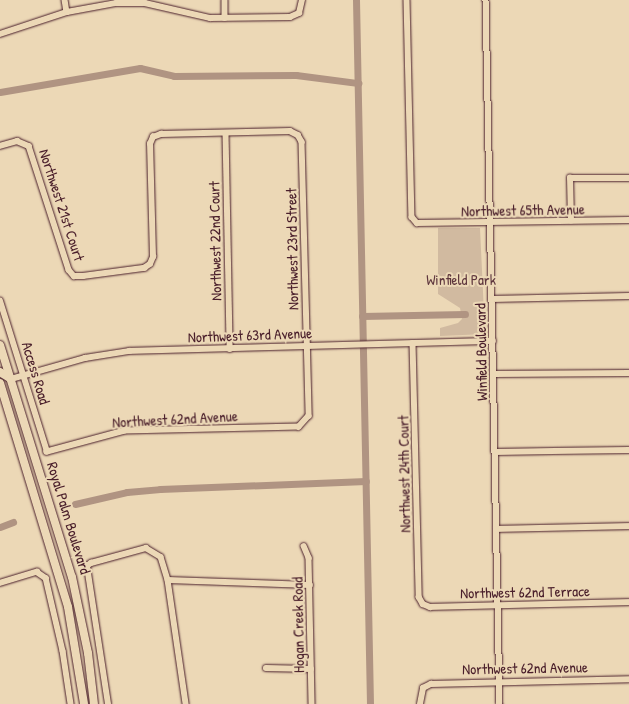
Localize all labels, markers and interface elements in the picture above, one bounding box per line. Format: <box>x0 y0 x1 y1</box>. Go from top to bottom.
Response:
street label: Northwest 21st Court <box>35 147 89 263</box>
street label: Northwest 22nd Court <box>205 181 225 301</box>
street label: Northwest 23rd Street <box>282 188 302 310</box>
street label: Northwest 65th Avenue <box>461 200 585 220</box>
park label: Winfield Park <box>426 271 496 289</box>
street label: Winfield Boulevard <box>471 303 491 401</box>
street label: Northwest 63rd Avenue <box>188 324 312 346</box>
street label: Access Road <box>18 340 54 406</box>
street label: Northwest 62nd Avenue <box>112 407 238 431</box>
street label: Northwest 24th Court <box>394 415 414 533</box>
street label: Royal Palm Boulevard <box>43 460 95 576</box>
street label: Hogan Creek Road <box>288 577 308 673</box>
street label: Northwest 62nd Terrace <box>460 582 590 602</box>
street label: Northwest 62nd Avenue <box>462 658 588 678</box>

